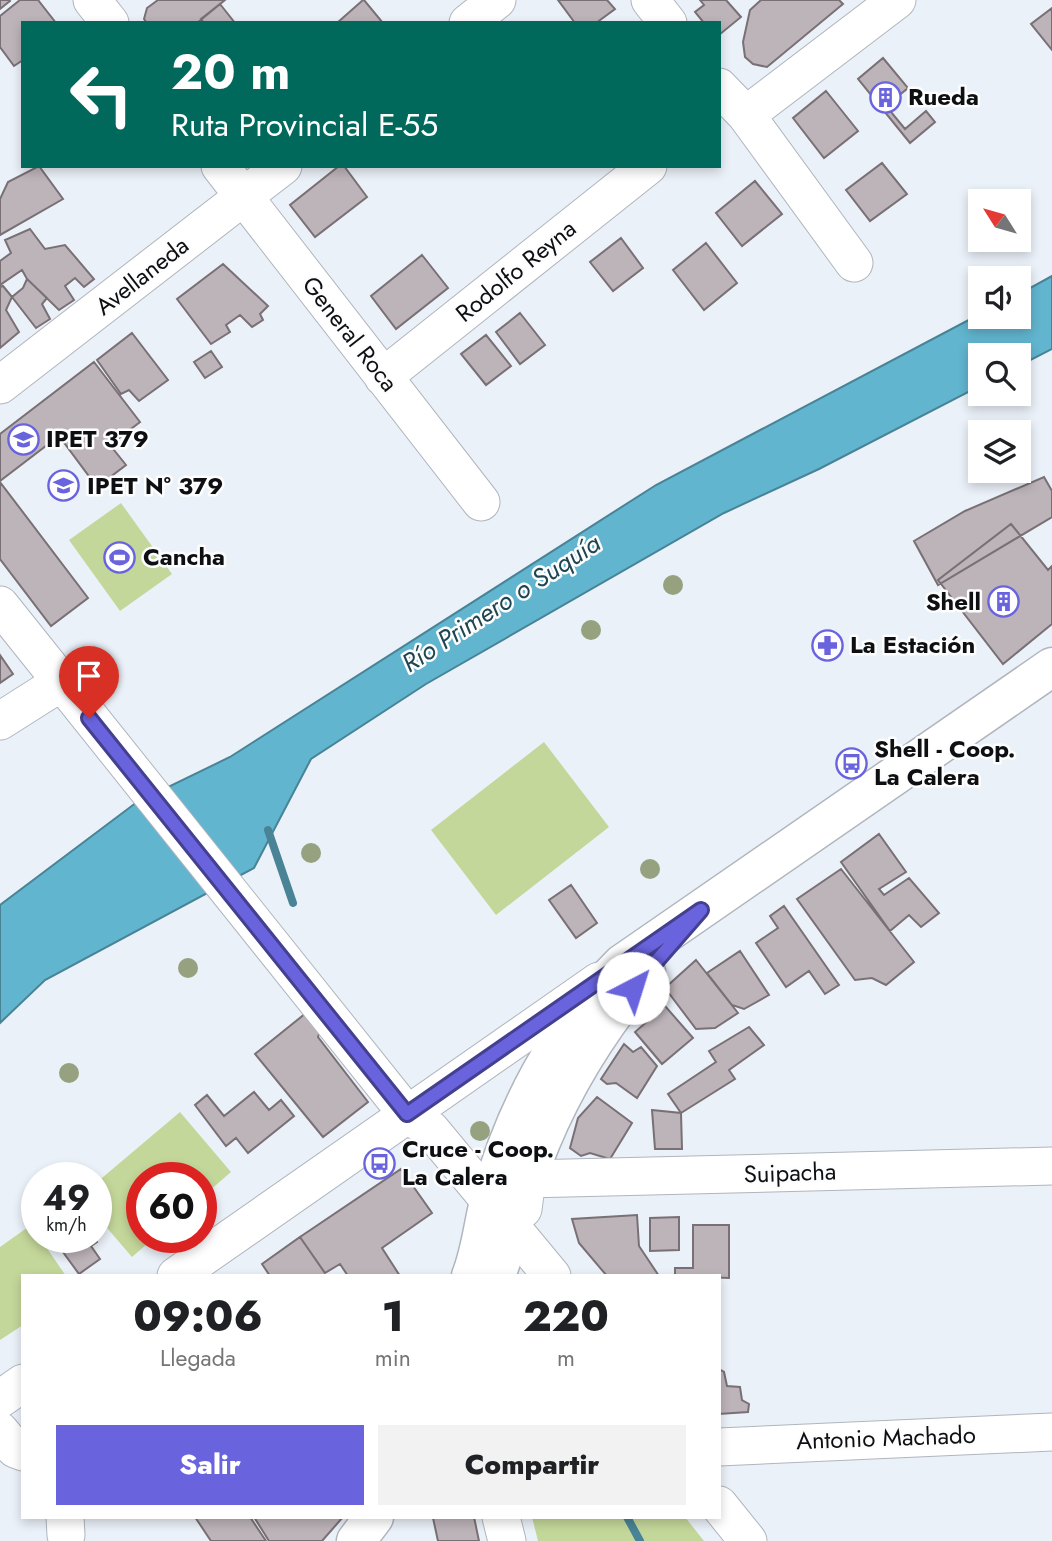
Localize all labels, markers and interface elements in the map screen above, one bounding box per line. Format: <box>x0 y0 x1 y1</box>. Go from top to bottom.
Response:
text: 20 m <box>171 37 290 107</box>
icon: left <box>56 49 147 140</box>
place label: Rueda <box>908 79 979 114</box>
building icon: Rueda <box>868 80 902 114</box>
text: Ruta Provincial E-55 <box>171 102 438 148</box>
north arrow <box>968 189 1031 252</box>
map controls <box>968 189 1031 483</box>
street label: Rodolfo Reyna <box>448 211 583 330</box>
street label: Avellaneda <box>88 228 196 323</box>
button: sound <box>968 266 1031 329</box>
street label: General Roca <box>294 269 407 399</box>
button: search <box>968 343 1031 406</box>
button: layers <box>968 420 1031 483</box>
place label: IPET 379 <box>46 421 149 456</box>
school or university icon: IPET 379 <box>6 422 40 456</box>
place label: IPET N° 379 <box>87 468 223 503</box>
school or university icon: IPET N° 379 <box>47 469 81 503</box>
water label: Río Primero o Suquía <box>394 524 609 682</box>
place label: Cancha <box>143 539 225 574</box>
sports icon: Cancha <box>103 540 137 574</box>
place label: Shell <box>926 584 981 619</box>
building icon: Shell <box>987 585 1021 619</box>
place label: La Estación <box>850 627 975 662</box>
pharmacy icon: La Estación <box>810 628 844 662</box>
pin <box>59 646 119 718</box>
icon: arrive <box>70 657 108 695</box>
place label: Shell - Coop. La Calera <box>874 731 1016 794</box>
bus stop icon: Shell - Coop. La Calera <box>834 746 868 780</box>
position arrow <box>596 951 670 1025</box>
place label: Cruce - Coop. La Calera <box>402 1131 554 1194</box>
bus stop icon: Cruce - Coop. La Calera <box>362 1146 396 1180</box>
street label: Suipacha <box>743 1153 837 1192</box>
speed limit sign: 60 <box>126 1162 217 1253</box>
text: 49 <box>43 1173 90 1223</box>
text: km/h <box>46 1212 87 1238</box>
text: 09:06 <box>133 1286 263 1347</box>
text: 1 <box>382 1286 404 1347</box>
text: 220 <box>523 1286 609 1347</box>
text: Llegada <box>160 1341 236 1375</box>
text: min <box>375 1341 411 1375</box>
text: m <box>557 1341 575 1375</box>
street label: Antonio Machado <box>796 1417 976 1458</box>
button: Salir <box>56 1425 364 1505</box>
button: Compartir <box>378 1425 686 1505</box>

